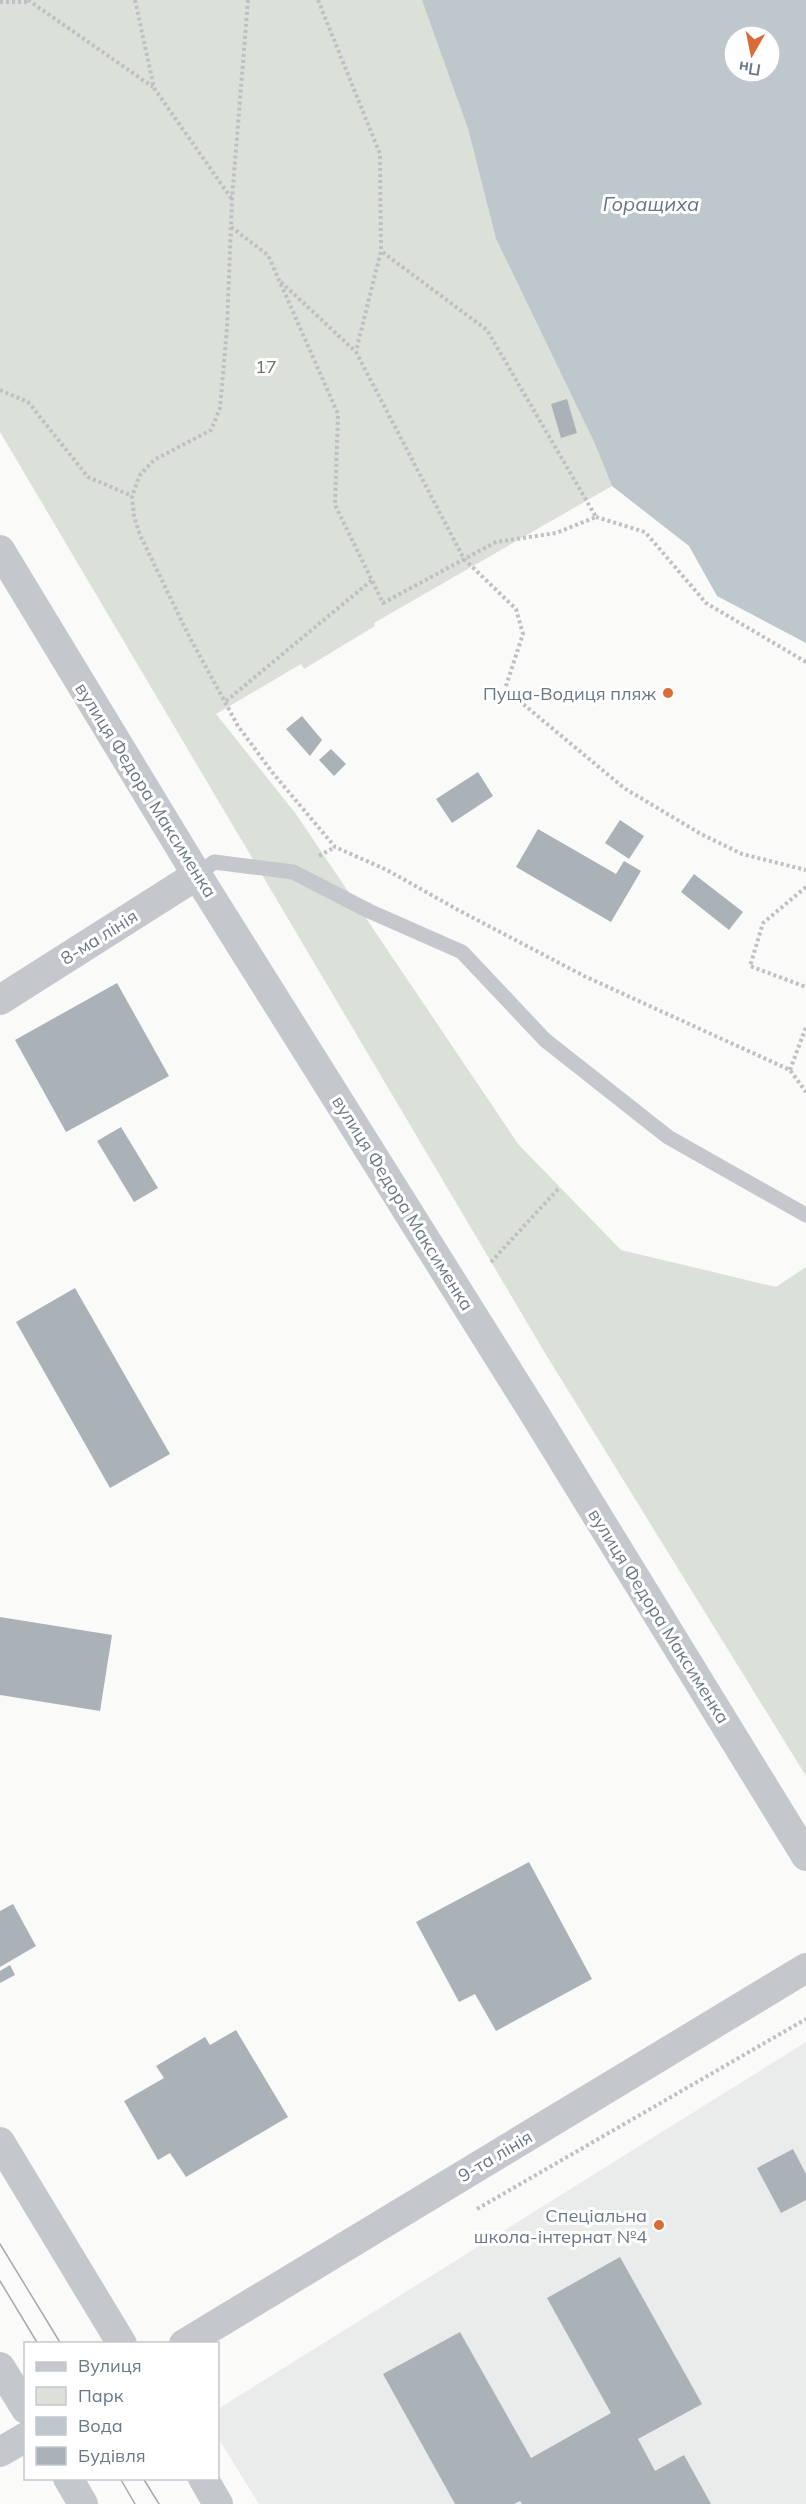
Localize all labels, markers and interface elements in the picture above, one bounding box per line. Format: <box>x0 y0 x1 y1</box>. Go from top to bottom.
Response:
north arrow <box>722 24 782 84</box>
text: Пн <box>737 57 762 80</box>
water label: Горащиха <box>603 191 699 216</box>
park label: 17 <box>255 355 277 378</box>
street label: вулиця Федора Максименка <box>70 678 222 902</box>
place label: Пуща-Водиця пляж <box>483 682 656 705</box>
marker: Пуща-Водиця пляж <box>661 686 675 700</box>
street label: 8-ма лінія <box>56 904 142 970</box>
street label: вулиця Федора Максименка <box>327 1091 479 1315</box>
street label: вулиця Федора Максименка <box>583 1504 735 1728</box>
street label: 9-та лінія <box>454 2125 536 2187</box>
place label: Спеціальна школа-інтернат №4 <box>474 2204 647 2248</box>
marker: Спеціальна школа-інтернат №4 <box>652 2218 666 2232</box>
legend <box>24 2342 219 2480</box>
text: Вулиця <box>78 2354 142 2377</box>
text: Парк <box>78 2384 124 2407</box>
text: Вода <box>78 2414 123 2437</box>
text: Будівля <box>78 2444 146 2467</box>

